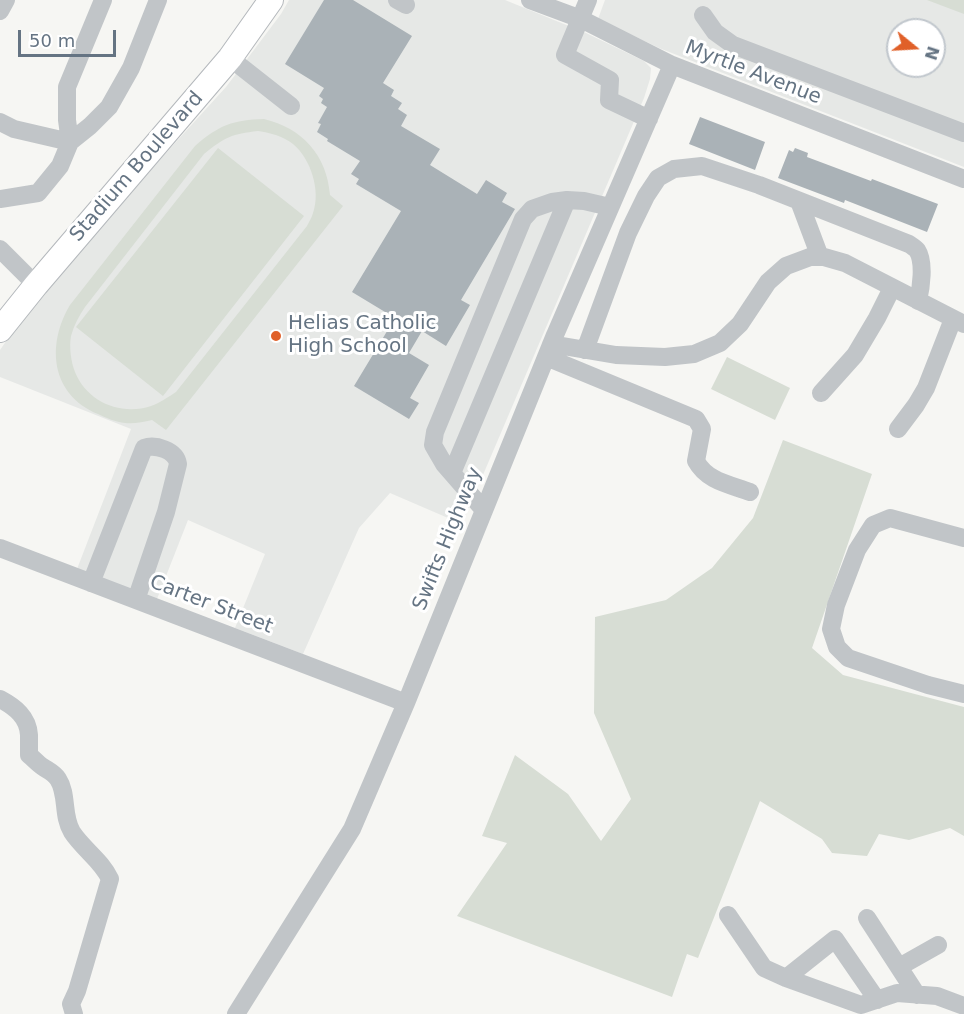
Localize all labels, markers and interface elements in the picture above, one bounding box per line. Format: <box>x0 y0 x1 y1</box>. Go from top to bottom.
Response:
scale bar <box>21 18 118 56</box>
north arrow <box>886 18 946 78</box>
text: 50 m <box>29 30 75 51</box>
street label: Myrtle Avenue <box>682 36 824 110</box>
text: N <box>921 44 943 62</box>
street label: Stadium Boulevard <box>65 87 209 247</box>
place label: Helias Catholic High School <box>288 312 437 359</box>
marker: Helias Catholic High School <box>269 329 283 343</box>
street label: Swifts Highway <box>408 464 488 614</box>
street label: Carter Street <box>146 571 276 639</box>

